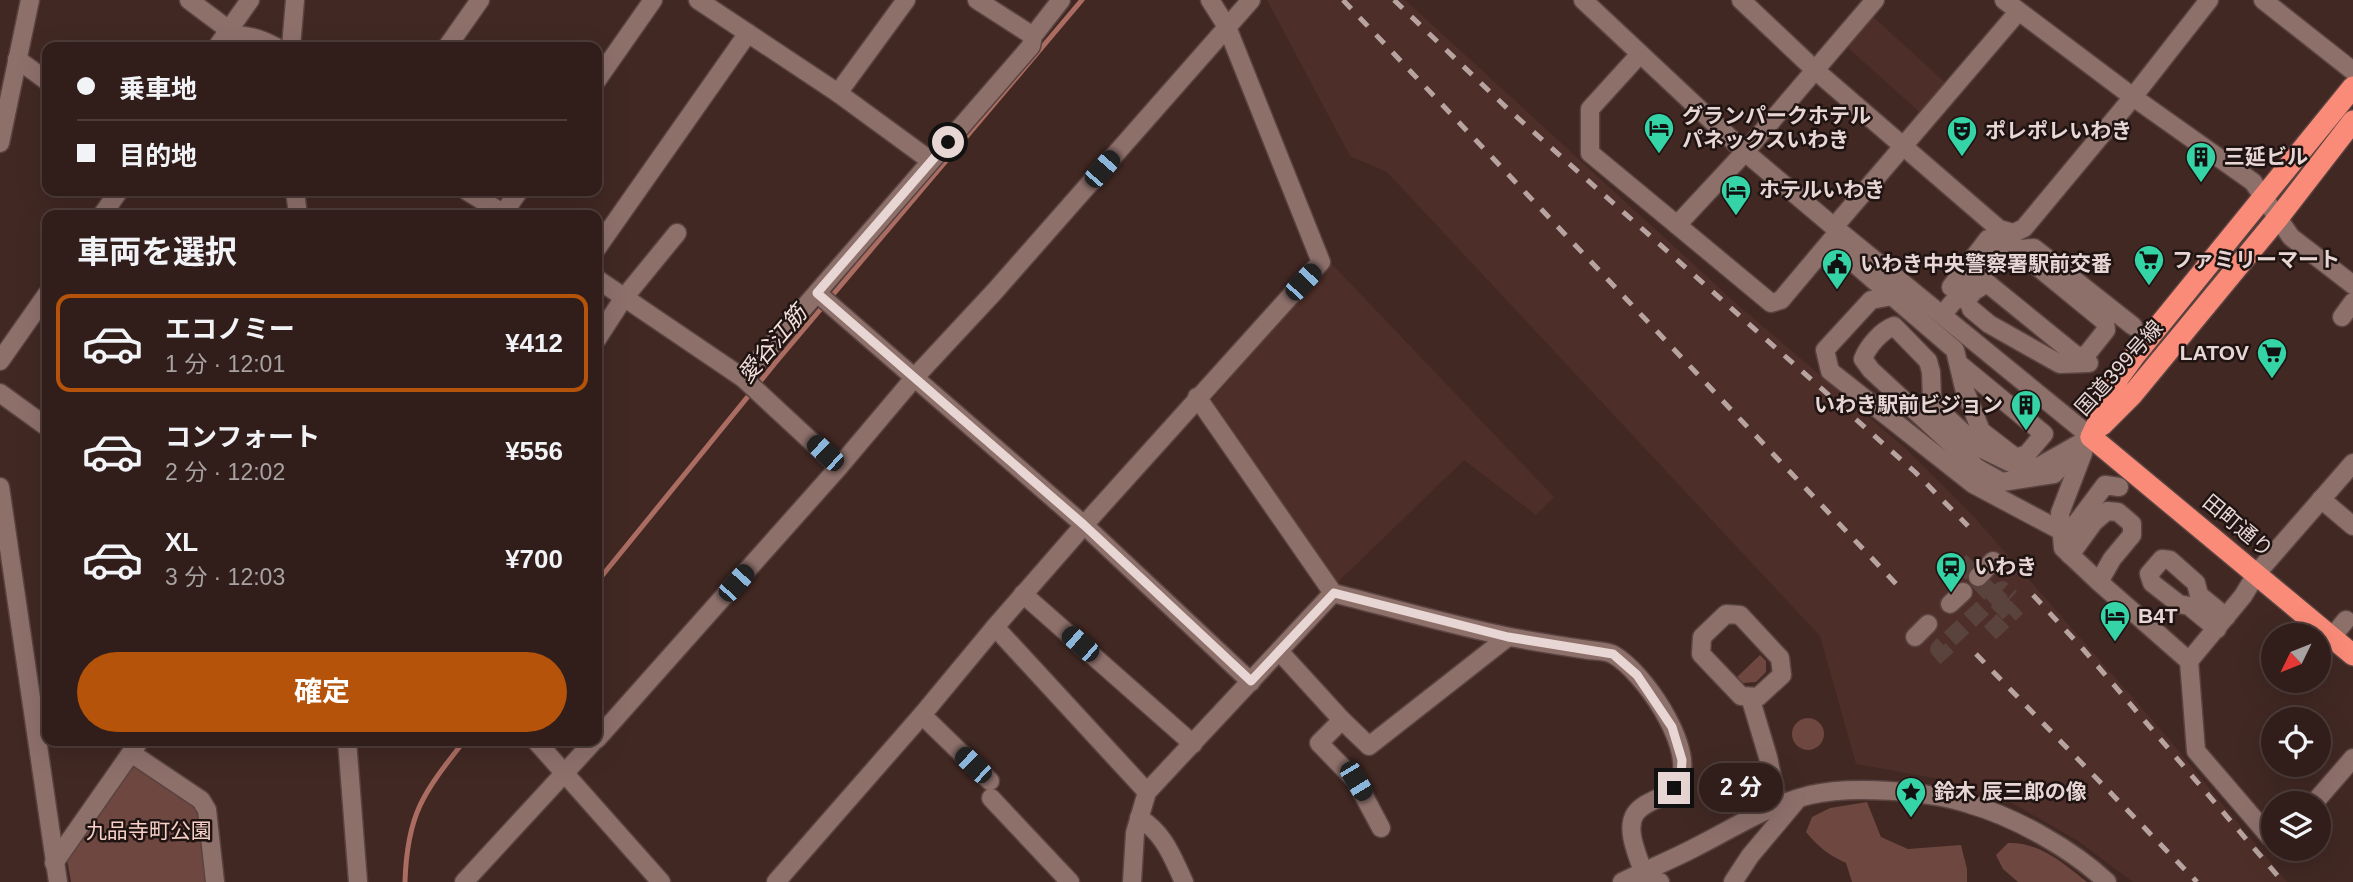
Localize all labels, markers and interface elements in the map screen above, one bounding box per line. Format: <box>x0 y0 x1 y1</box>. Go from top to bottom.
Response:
text: 乗車地 <box>119 74 197 104</box>
place label: グランパークホテル パネックスいわき <box>1682 104 1871 151</box>
hotel icon: グランパークホテル パネックスいわき <box>1642 111 1676 155</box>
theatre icon: ポレポレいわき <box>1945 114 1979 158</box>
place label: ポレポレいわき <box>1985 119 2132 142</box>
route start <box>932 126 964 158</box>
building icon: 三延ビル <box>2184 140 2218 184</box>
text: 目的地 <box>119 141 197 171</box>
place label: 三延ビル <box>2224 145 2308 168</box>
car <box>1081 146 1124 192</box>
hotel icon: ホテルいわき <box>1719 173 1753 217</box>
place label: ホテルいわき <box>1759 178 1885 201</box>
text: 車両を選択 <box>77 234 237 270</box>
supermarket icon: ファミリーマート <box>2132 243 2166 287</box>
public building icon: いわき中央警察署駅前交番 <box>1820 247 1854 291</box>
place label: ファミリーマート <box>2172 248 2340 271</box>
place label: いわき中央警察署駅前交番 <box>1860 252 2112 275</box>
car <box>1281 259 1326 305</box>
water label: 愛谷江筋 <box>732 298 813 388</box>
icon: car <box>81 312 144 375</box>
text: エコノミー <box>165 314 295 344</box>
street label: 国道399号線 <box>2070 316 2167 420</box>
text: ¥412 <box>505 328 563 358</box>
supermarket icon: LATOV <box>2255 336 2289 380</box>
place label: LATOV <box>2180 341 2249 364</box>
text: 1 分 · 12:01 <box>165 351 285 377</box>
building icon: いわき駅前ビジョン <box>2009 388 2043 432</box>
place label: いわき駅前ビジョン <box>1814 393 2003 416</box>
icon: car <box>81 420 144 483</box>
text: コンフォート <box>165 422 320 452</box>
car <box>803 431 848 475</box>
text: ¥556 <box>505 436 563 466</box>
text: 2 分 · 12:02 <box>165 459 285 485</box>
street label: 田町通り <box>2199 490 2278 561</box>
text: XL <box>165 527 198 557</box>
icon: car <box>81 528 144 591</box>
text: ¥700 <box>505 544 563 574</box>
station icon: いわき <box>1934 550 1968 594</box>
place label: いわき <box>1974 555 2037 578</box>
car <box>715 560 758 606</box>
text: 3 分 · 12:03 <box>165 564 285 590</box>
hotel icon: B4T <box>2098 599 2132 643</box>
place label: B4T <box>2138 604 2178 627</box>
car <box>1058 622 1103 666</box>
north arrow <box>2261 623 2331 693</box>
map controls <box>2261 623 2331 861</box>
button: 確定 <box>77 652 567 732</box>
button: locate <box>2261 707 2331 777</box>
car <box>951 743 996 787</box>
car <box>1337 758 1376 804</box>
callout: 2 分 <box>1698 764 1782 812</box>
route end <box>1658 772 1690 804</box>
text: 2 分 <box>1720 774 1762 800</box>
place icon: 鈴木 辰三郎の像 <box>1894 775 1928 819</box>
place label: 鈴木 辰三郎の像 <box>1934 780 2087 803</box>
button: layers <box>2261 791 2331 861</box>
park label: 九品寺町公園 <box>86 819 212 842</box>

